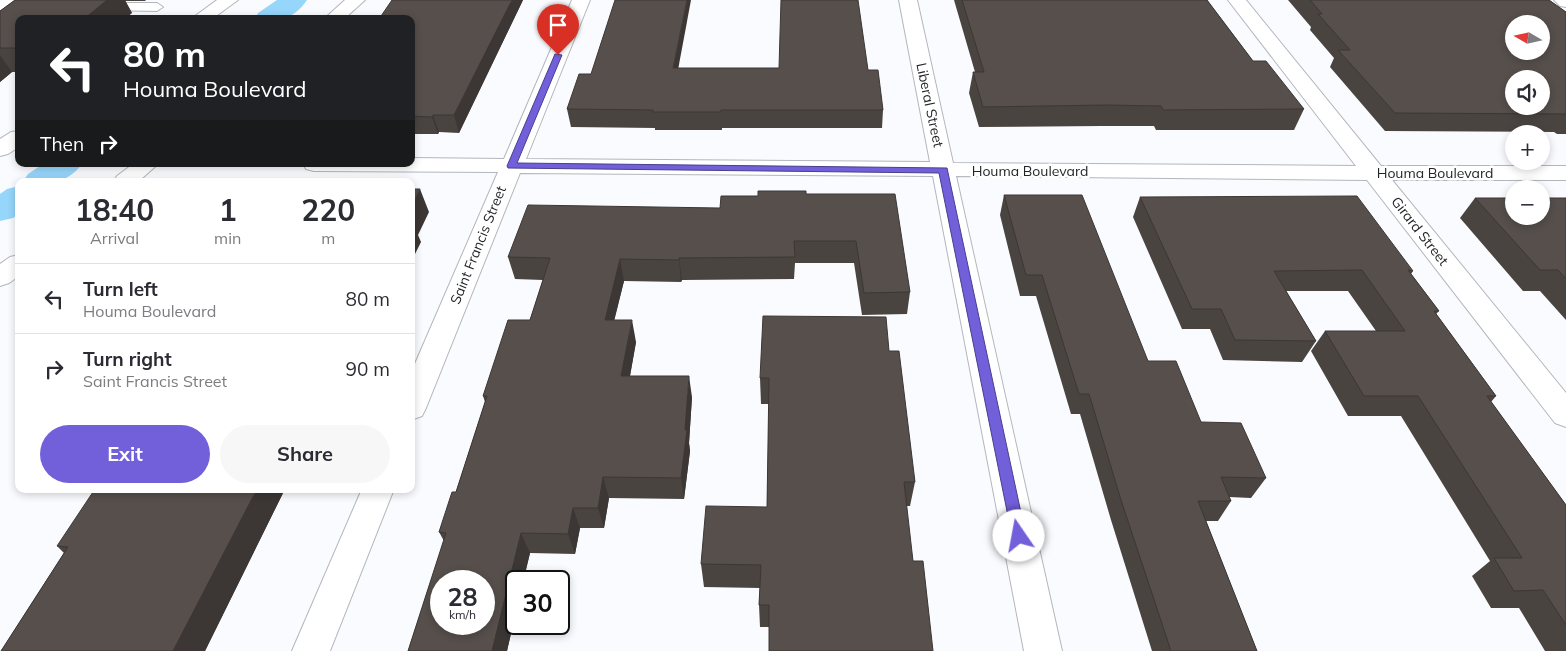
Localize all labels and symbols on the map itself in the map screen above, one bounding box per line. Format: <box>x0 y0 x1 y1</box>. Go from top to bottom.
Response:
pin <box>537 4 579 55</box>
north arrow <box>1505 15 1550 60</box>
street label: Liberal Street <box>912 61 948 149</box>
street label: Houma Boulevard <box>972 162 1088 180</box>
street label: Houma Boulevard <box>1377 164 1493 182</box>
street label: Saint Francis Street <box>446 183 510 307</box>
street label: Girard Street <box>1387 193 1453 269</box>
position arrow <box>992 509 1044 561</box>
speed limit sign: 30 <box>505 570 570 635</box>

